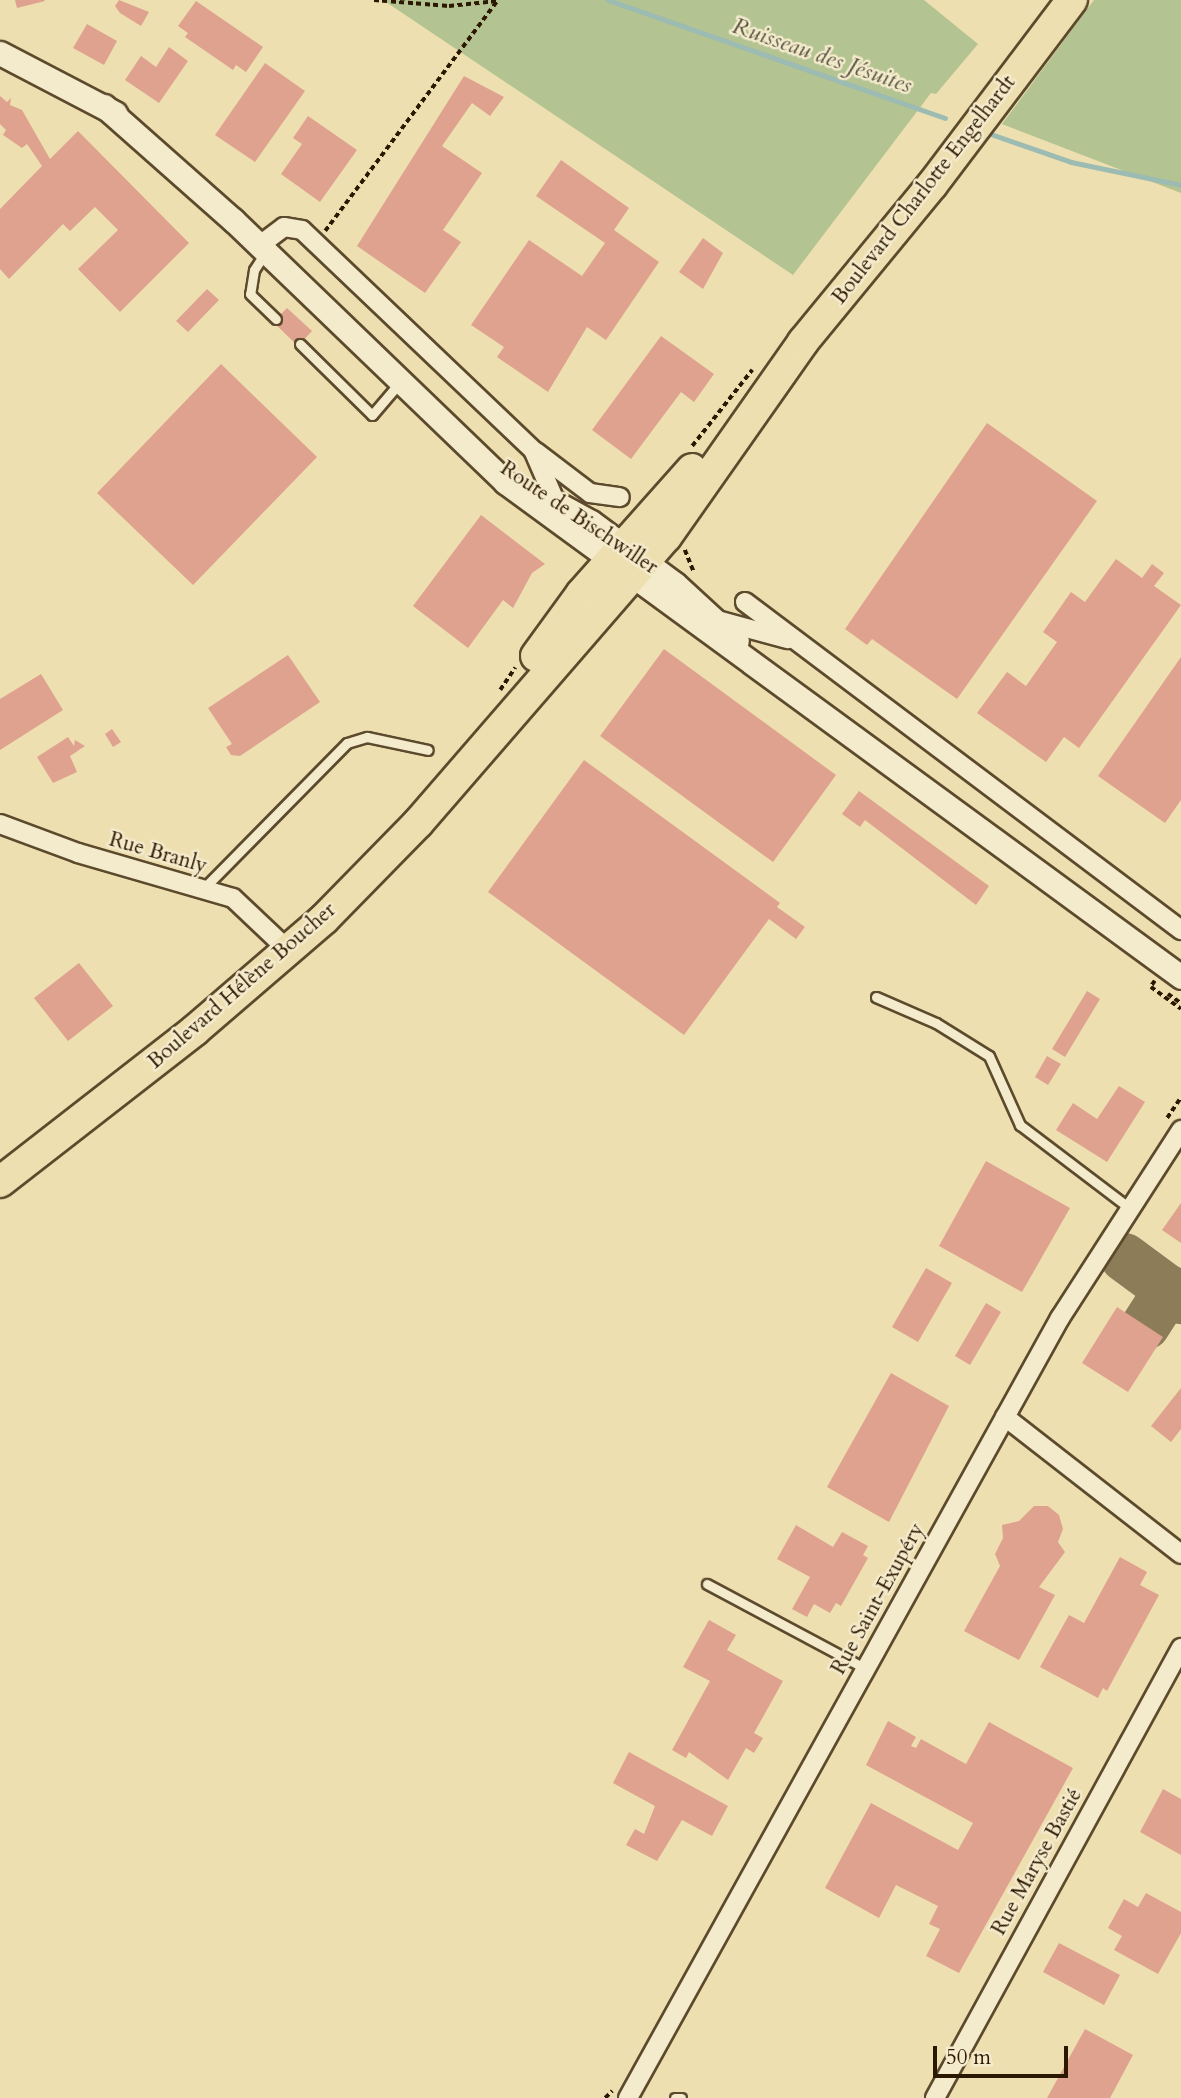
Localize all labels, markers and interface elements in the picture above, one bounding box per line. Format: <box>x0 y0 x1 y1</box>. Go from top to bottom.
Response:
water label: Ruisseau des Jésuites <box>729 12 915 100</box>
street label: Boulevard Charlotte Engelhardt <box>827 71 1021 309</box>
street label: Route de Bischwiller <box>495 456 663 580</box>
street label: Rue Branly <box>106 827 210 879</box>
street label: Boulevard Hélène Boucher <box>143 898 341 1074</box>
street label: Rue Saint-Exupéry <box>826 1519 930 1679</box>
street label: Rue Maryse Bastié <box>986 1784 1088 1940</box>
scale bar <box>936 2032 1071 2076</box>
text: 50 m <box>946 2043 991 2072</box>

